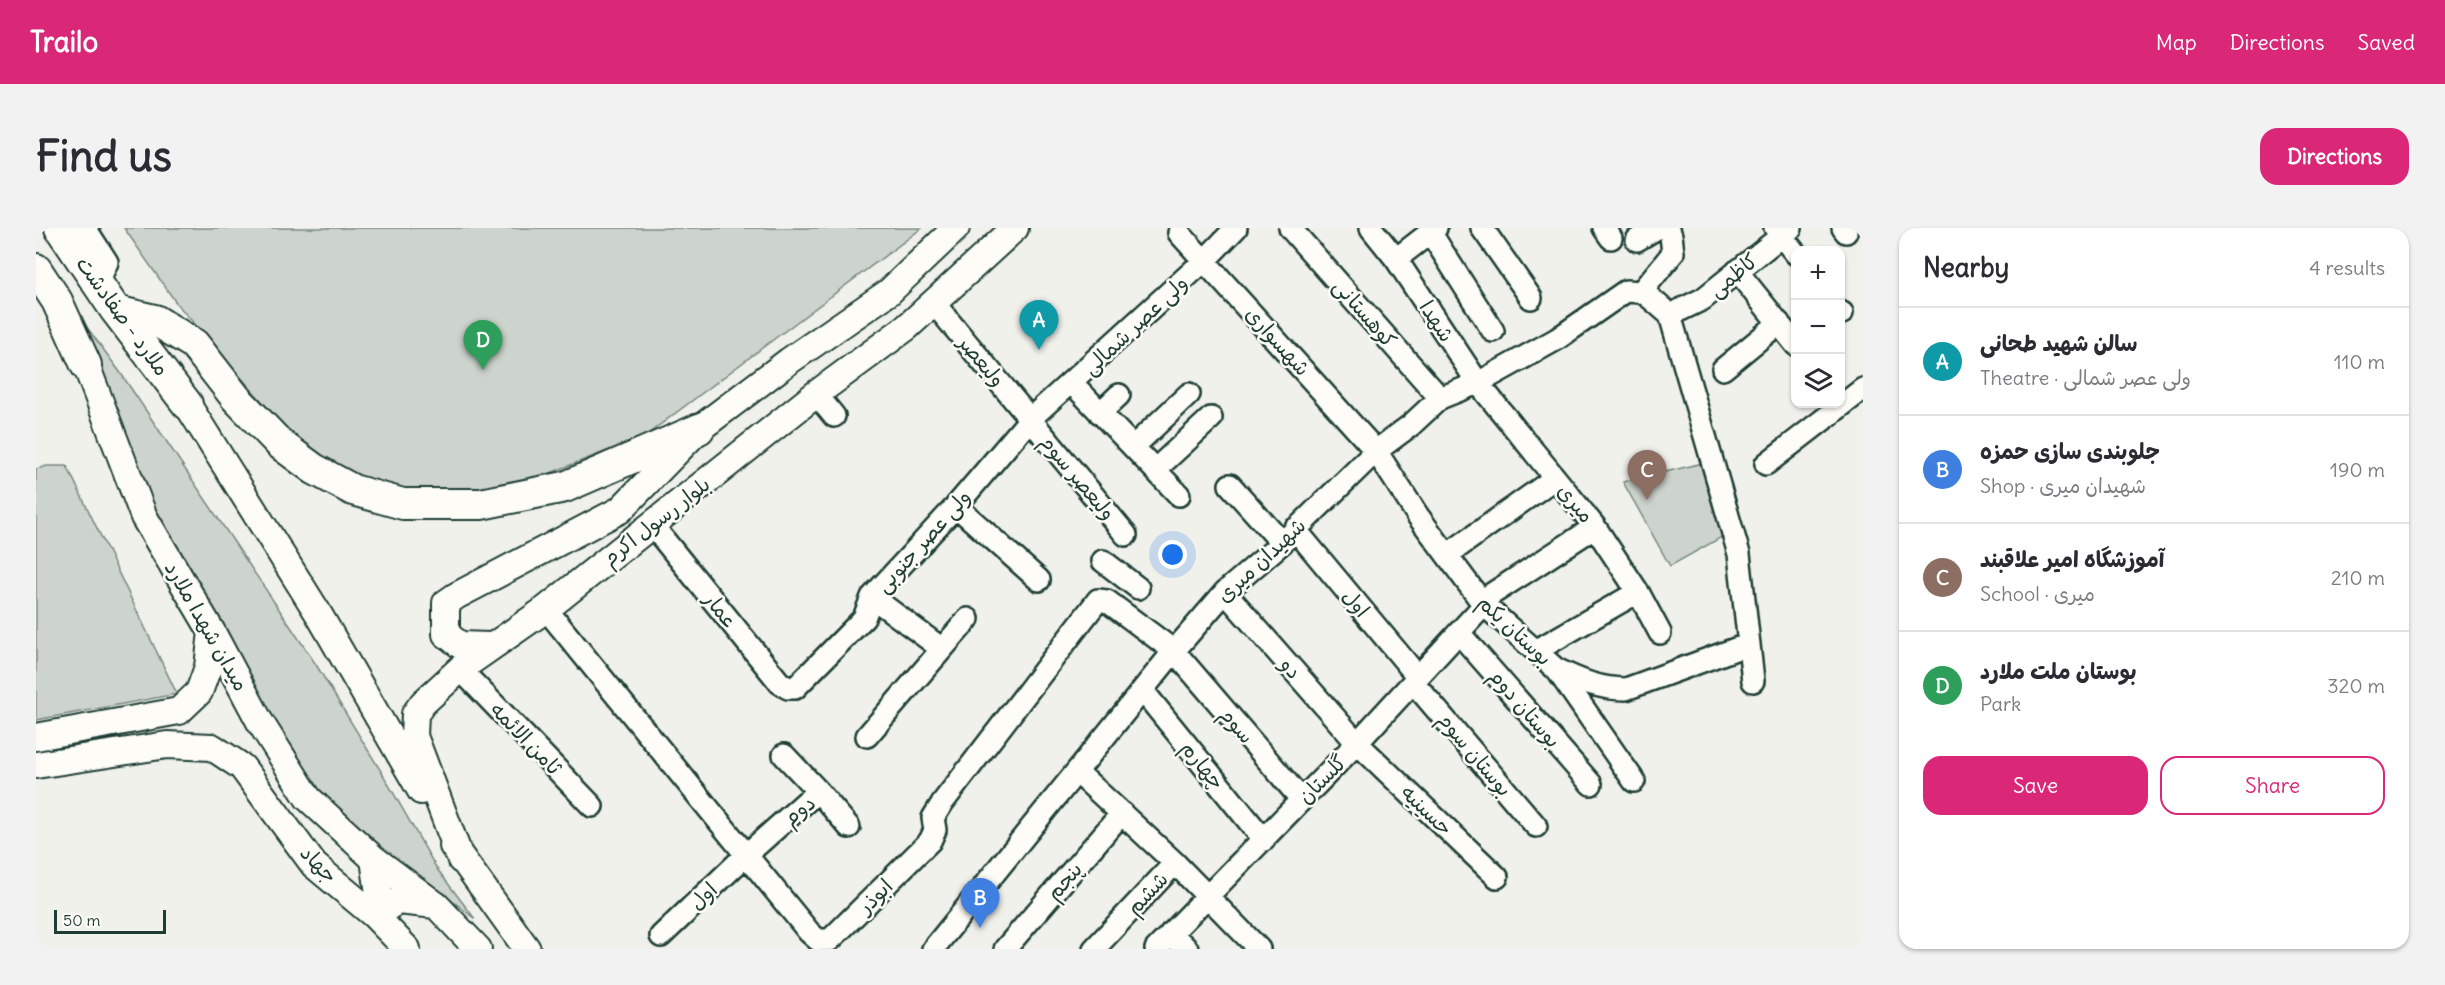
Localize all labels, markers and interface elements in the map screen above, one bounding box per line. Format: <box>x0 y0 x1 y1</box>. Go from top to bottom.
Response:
text: Trailo <box>30 24 98 60</box>
text: Map <box>2156 29 2197 56</box>
text: Directions <box>2230 29 2324 56</box>
text: Saved <box>2357 29 2415 56</box>
button: Directions <box>2260 128 2409 185</box>
text: Find us <box>36 130 172 182</box>
map controls <box>1791 246 1845 408</box>
button: + <box>1791 246 1845 300</box>
street label: کاظمی <box>1703 247 1764 304</box>
street label: ملارد - صفادشت <box>70 251 176 381</box>
text: Nearby <box>1923 251 2009 284</box>
text: 4 results <box>2309 255 2385 280</box>
street label: ولی عصر شمالی <box>1077 269 1194 381</box>
street label: کوهستانی <box>1327 273 1402 354</box>
street label: شهدا <box>1414 295 1460 347</box>
pin: A <box>1020 300 1058 350</box>
button: − <box>1791 300 1845 354</box>
street label: شهسواری <box>1240 301 1316 381</box>
pin: D <box>464 320 502 370</box>
street label: ولیعصر <box>951 328 1011 392</box>
text: سالن شهید طحانی <box>1980 329 2138 357</box>
text: A <box>1936 349 1949 374</box>
text: 110 m <box>2334 349 2385 374</box>
button: layers <box>1791 354 1845 408</box>
text: Theatre · ولی عصر شمالی <box>1980 365 2191 390</box>
street label: ولیعصر سوم <box>1032 428 1122 527</box>
text: جلوبندی سازی حمزه <box>1980 437 2160 465</box>
pin: C <box>1628 450 1666 500</box>
text: B <box>1936 457 1949 482</box>
text: 190 m <box>2330 457 2385 482</box>
street label: بلوار رسول اکرم <box>596 470 717 574</box>
text: Shop · شهیدان میری <box>1980 473 2146 498</box>
street label: میری <box>1552 478 1600 528</box>
street label: ولی عصر جنوبی <box>869 484 977 599</box>
street label: شهیدان میری <box>1211 512 1311 608</box>
your location <box>1158 540 1187 569</box>
text: آموزشگاه امیر علاقبند <box>1980 545 2164 573</box>
street label: میدان شهدا ملارد <box>159 556 255 696</box>
text: C <box>1936 565 1949 590</box>
text: 210 m <box>2331 565 2385 590</box>
text: School · میری <box>1980 581 2095 606</box>
street label: اول <box>1336 583 1376 623</box>
street label: عمار <box>697 585 744 634</box>
street label: بوستان یکم <box>1470 589 1558 673</box>
street label: دو <box>1273 650 1308 684</box>
text: بوستان ملت ملارد <box>1980 657 2137 685</box>
street label: بوستان دوم <box>1481 663 1567 755</box>
text: D <box>1935 673 1950 698</box>
text: 320 m <box>2327 673 2385 698</box>
text: Park <box>1980 691 2021 716</box>
street label: ثامن الائمه <box>484 696 568 781</box>
street label: سوم <box>1211 701 1260 751</box>
street label: بوستان سوم <box>1430 706 1518 804</box>
street label: چهارم <box>1173 735 1231 797</box>
street label: گلستان <box>1292 749 1352 809</box>
button: Save <box>1923 756 2148 815</box>
button: Share <box>2160 756 2385 815</box>
street label: حسینیه <box>1395 779 1459 841</box>
street label: دوم <box>777 789 823 834</box>
street label: جهاد <box>294 839 344 889</box>
street label: پنجم <box>1040 856 1090 908</box>
street label: ششم <box>1120 866 1176 922</box>
street label: ابوذر <box>850 873 898 921</box>
street label: اول <box>683 876 723 916</box>
pin: B <box>960 878 1000 928</box>
scale bar <box>54 907 166 934</box>
text: 50 m <box>63 910 101 930</box>

